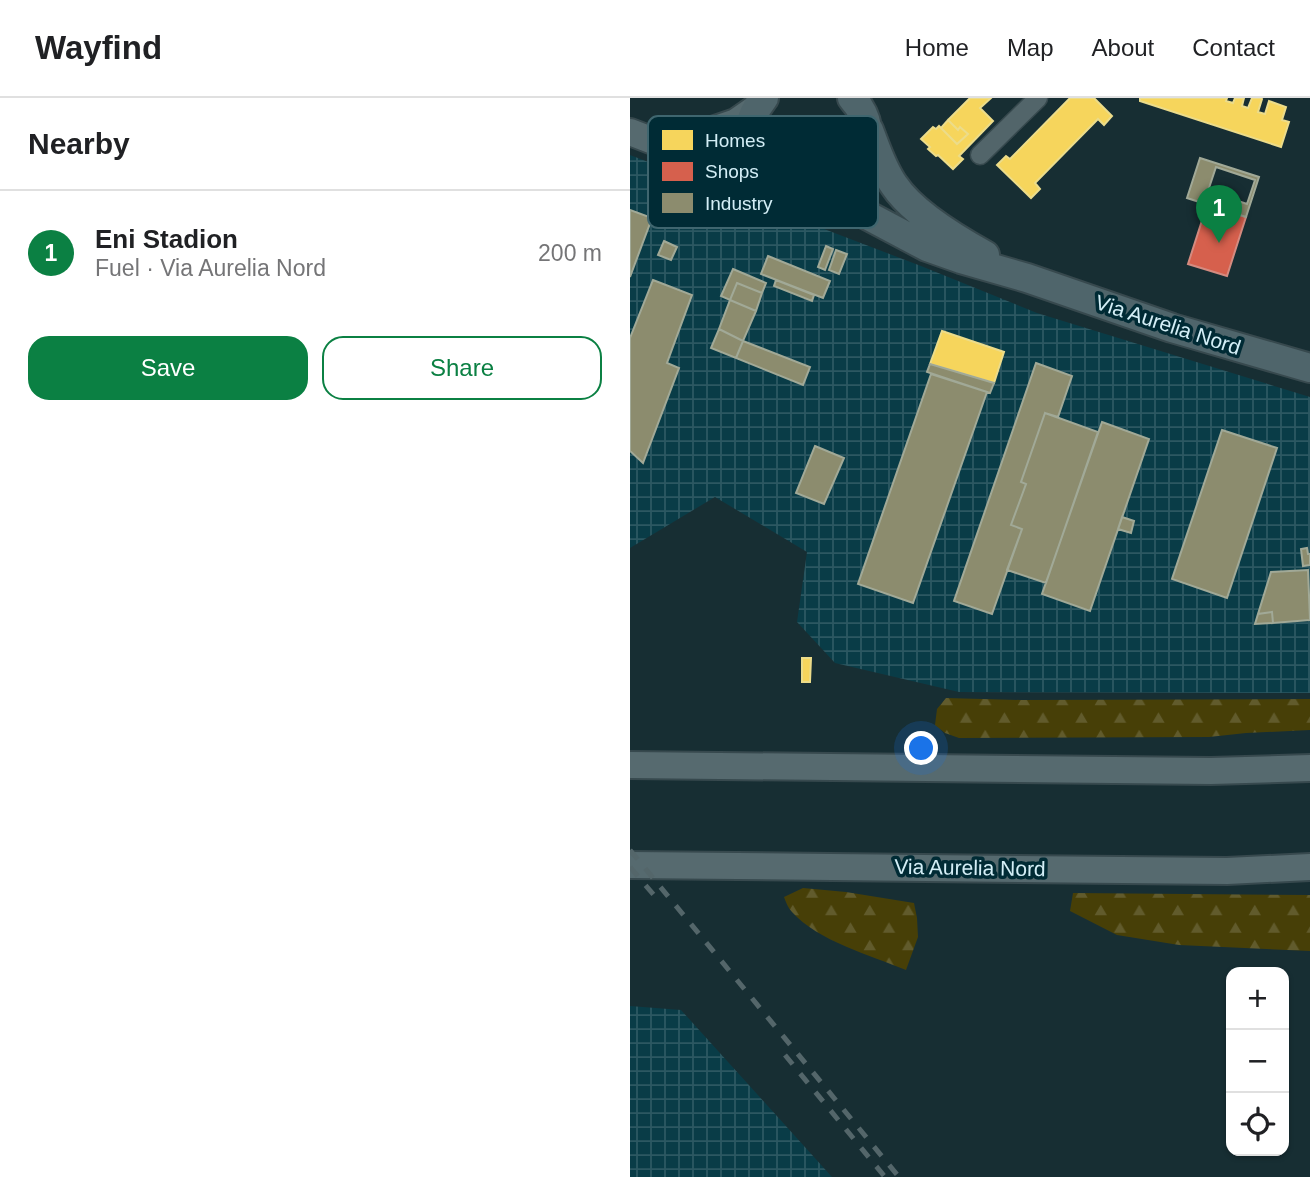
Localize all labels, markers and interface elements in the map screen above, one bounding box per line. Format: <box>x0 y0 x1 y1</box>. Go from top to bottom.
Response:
text: Wayfind <box>35 29 162 66</box>
text: Home <box>905 34 969 61</box>
text: Map <box>1007 34 1054 61</box>
text: About <box>1092 34 1154 61</box>
text: Contact <box>1192 34 1275 61</box>
legend <box>648 116 878 228</box>
text: Nearby <box>28 127 130 160</box>
text: Homes <box>705 130 765 151</box>
text: Shops <box>705 161 759 182</box>
pin: 1 <box>1196 185 1242 243</box>
text: Industry <box>705 193 773 214</box>
text: Eni Stadion <box>95 224 238 254</box>
text: 1 <box>45 240 57 266</box>
text: 200 m <box>538 240 602 266</box>
text: Fuel · Via Aurelia Nord <box>95 255 326 281</box>
street label: Via Aurelia Nord <box>1093 290 1244 359</box>
button: Save <box>28 336 308 400</box>
button: Share <box>322 336 602 400</box>
your location <box>904 731 938 765</box>
street label: Via Aurelia Nord <box>894 855 1046 880</box>
map controls <box>1226 967 1289 1156</box>
button: + <box>1226 967 1289 1030</box>
button: − <box>1226 1030 1289 1093</box>
button: locate <box>1226 1093 1289 1156</box>

